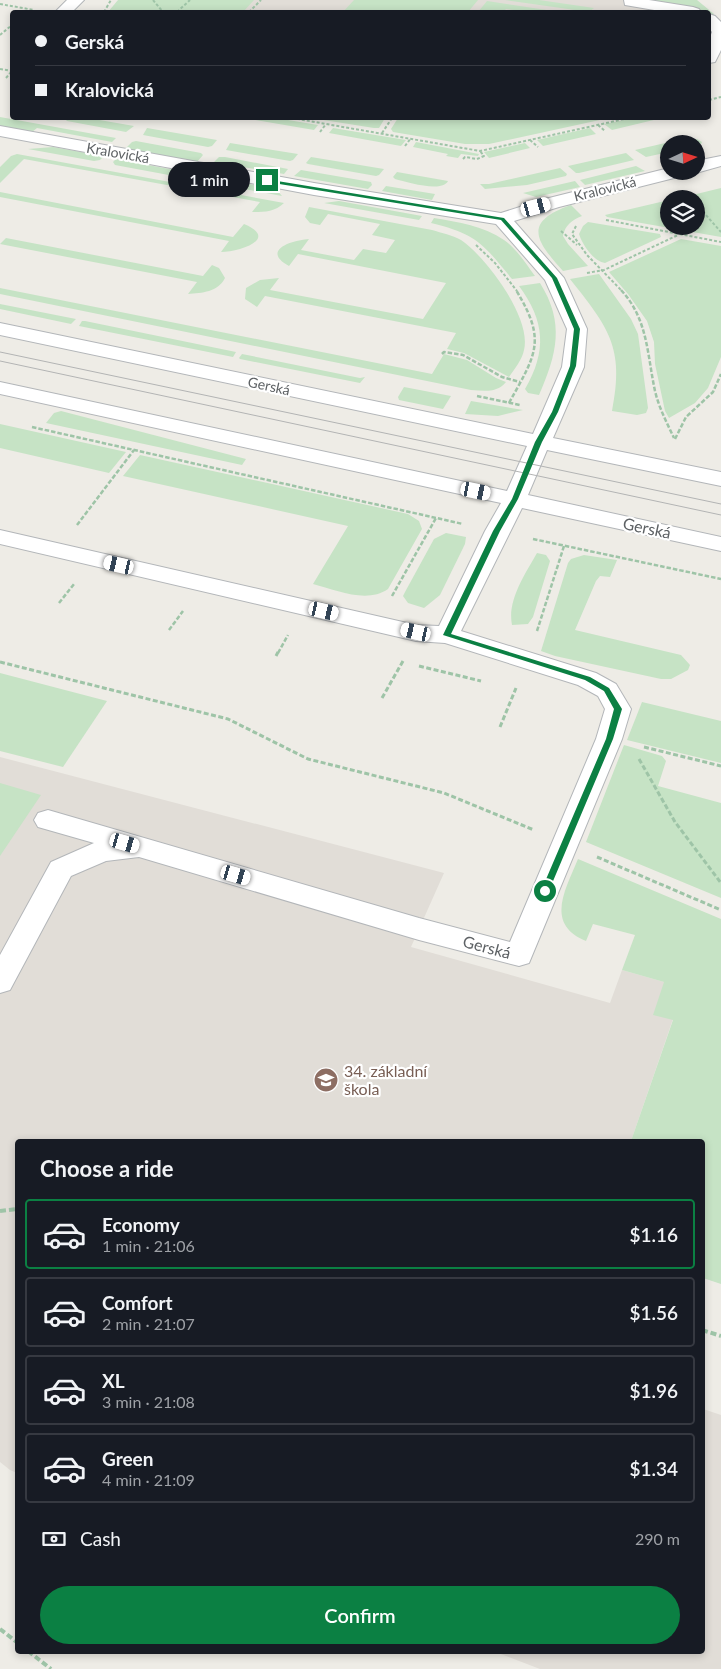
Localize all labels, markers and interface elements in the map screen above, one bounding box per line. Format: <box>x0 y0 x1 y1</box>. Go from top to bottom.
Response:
text: Gerská <box>65 30 124 53</box>
text: Kralovická <box>65 78 154 101</box>
north arrow <box>660 135 705 180</box>
map controls <box>660 135 705 235</box>
street label: Kralovická <box>85 139 151 166</box>
callout: 1 min <box>167 162 250 198</box>
route end <box>256 169 278 191</box>
text: 1 min <box>189 170 229 189</box>
street label: Kralovická <box>572 173 638 204</box>
button: layers <box>660 190 705 235</box>
car <box>519 196 552 218</box>
street label: Gerská <box>246 373 292 398</box>
car <box>459 481 492 501</box>
street label: Gerská <box>621 513 673 542</box>
car <box>102 554 135 576</box>
car <box>307 600 340 622</box>
car <box>399 621 432 643</box>
car <box>108 832 141 854</box>
car <box>219 864 252 886</box>
route start <box>534 880 556 902</box>
street label: Gerská <box>461 931 513 962</box>
place label: 34. základní škola <box>344 1061 428 1098</box>
school or university icon: 34. základní škola <box>313 1067 339 1093</box>
text: Choose a ride <box>40 1155 174 1182</box>
icon: car <box>42 1212 87 1257</box>
text: Economy <box>102 1213 180 1236</box>
text: $1.16 <box>629 1223 678 1246</box>
text: 1 min · 21:06 <box>102 1236 195 1255</box>
icon: car <box>42 1290 87 1335</box>
text: Comfort <box>102 1291 173 1314</box>
text: $1.56 <box>629 1301 678 1324</box>
text: 2 min · 21:07 <box>102 1314 195 1333</box>
icon: car <box>42 1368 87 1413</box>
text: XL <box>102 1369 125 1392</box>
text: $1.96 <box>629 1379 678 1402</box>
text: 3 min · 21:08 <box>102 1392 195 1411</box>
icon: car <box>42 1446 87 1491</box>
text: Green <box>102 1447 153 1470</box>
text: $1.34 <box>629 1457 678 1480</box>
text: 4 min · 21:09 <box>102 1470 195 1489</box>
icon: cash <box>40 1525 68 1553</box>
text: Cash <box>80 1527 121 1550</box>
text: 290 m <box>635 1529 680 1548</box>
button: Confirm <box>40 1586 680 1644</box>

